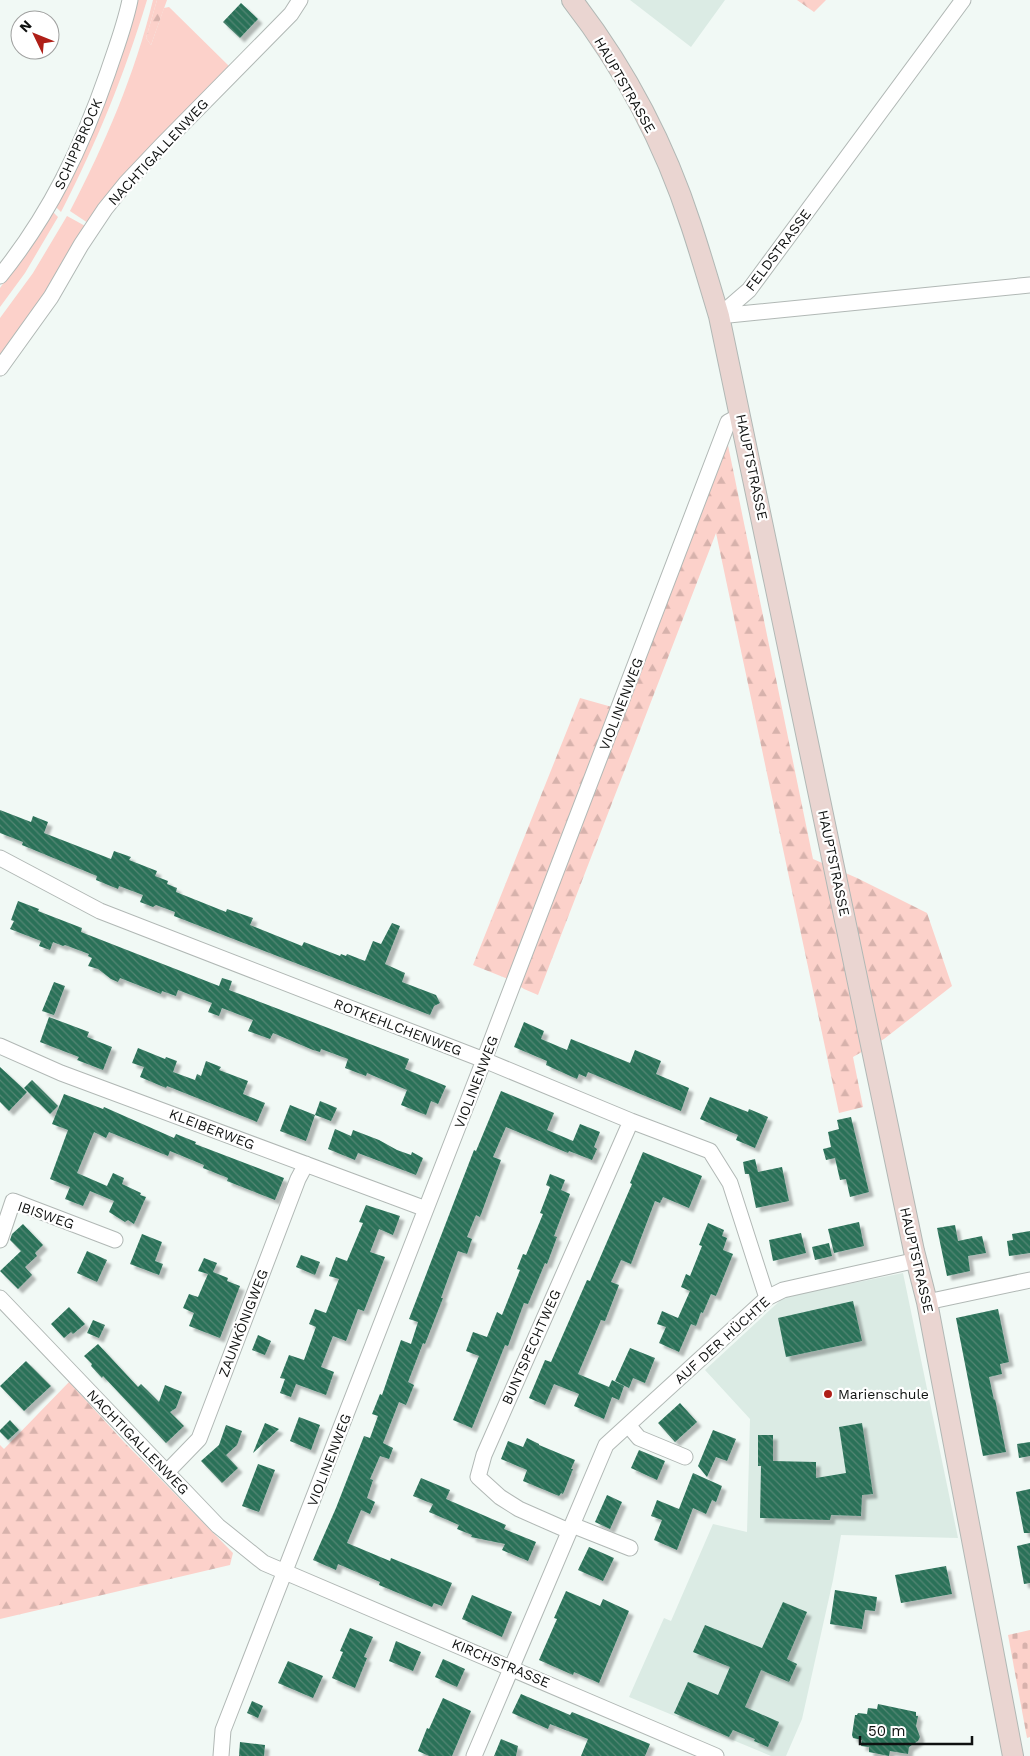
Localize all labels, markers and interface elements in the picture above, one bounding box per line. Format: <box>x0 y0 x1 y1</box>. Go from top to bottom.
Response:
north arrow <box>10 10 60 60</box>
text: N <box>16 17 35 35</box>
street label: HAUPTSTRASSE <box>591 34 659 136</box>
street label: SCHIPPBROCK <box>51 96 105 192</box>
street label: NACHTIGALLENWEG <box>105 96 211 208</box>
street label: FELDSTRASSE <box>742 206 814 294</box>
street label: HAUPTSTRASSE <box>733 413 771 522</box>
street label: VIOLINENWEG <box>596 655 646 753</box>
street label: HAUPTSTRASSE <box>815 809 853 918</box>
street label: ROTKEHLCHENWEG <box>332 995 464 1059</box>
street label: VIOLINENWEG <box>451 1033 501 1131</box>
street label: KLEIBERWEG <box>167 1105 257 1153</box>
street label: IBISWEG <box>16 1198 76 1232</box>
street label: HAUPTSTRASSE <box>897 1206 937 1314</box>
street label: ZAUNKÖNIGWEG <box>215 1267 271 1379</box>
street label: BUNTSPECHTWEG <box>498 1287 564 1407</box>
street label: AUF DER HÜCHTE <box>671 1293 773 1387</box>
street label: NACHTIGALLENWEG <box>84 1386 192 1498</box>
place label: Marienschule <box>838 1386 929 1402</box>
marker: Marienschule <box>822 1388 834 1400</box>
street label: VIOLINENWEG <box>304 1411 354 1509</box>
street label: KIRCHSTRASSE <box>450 1635 552 1691</box>
scale bar <box>860 1714 972 1746</box>
text: 50 m <box>868 1722 905 1740</box>

